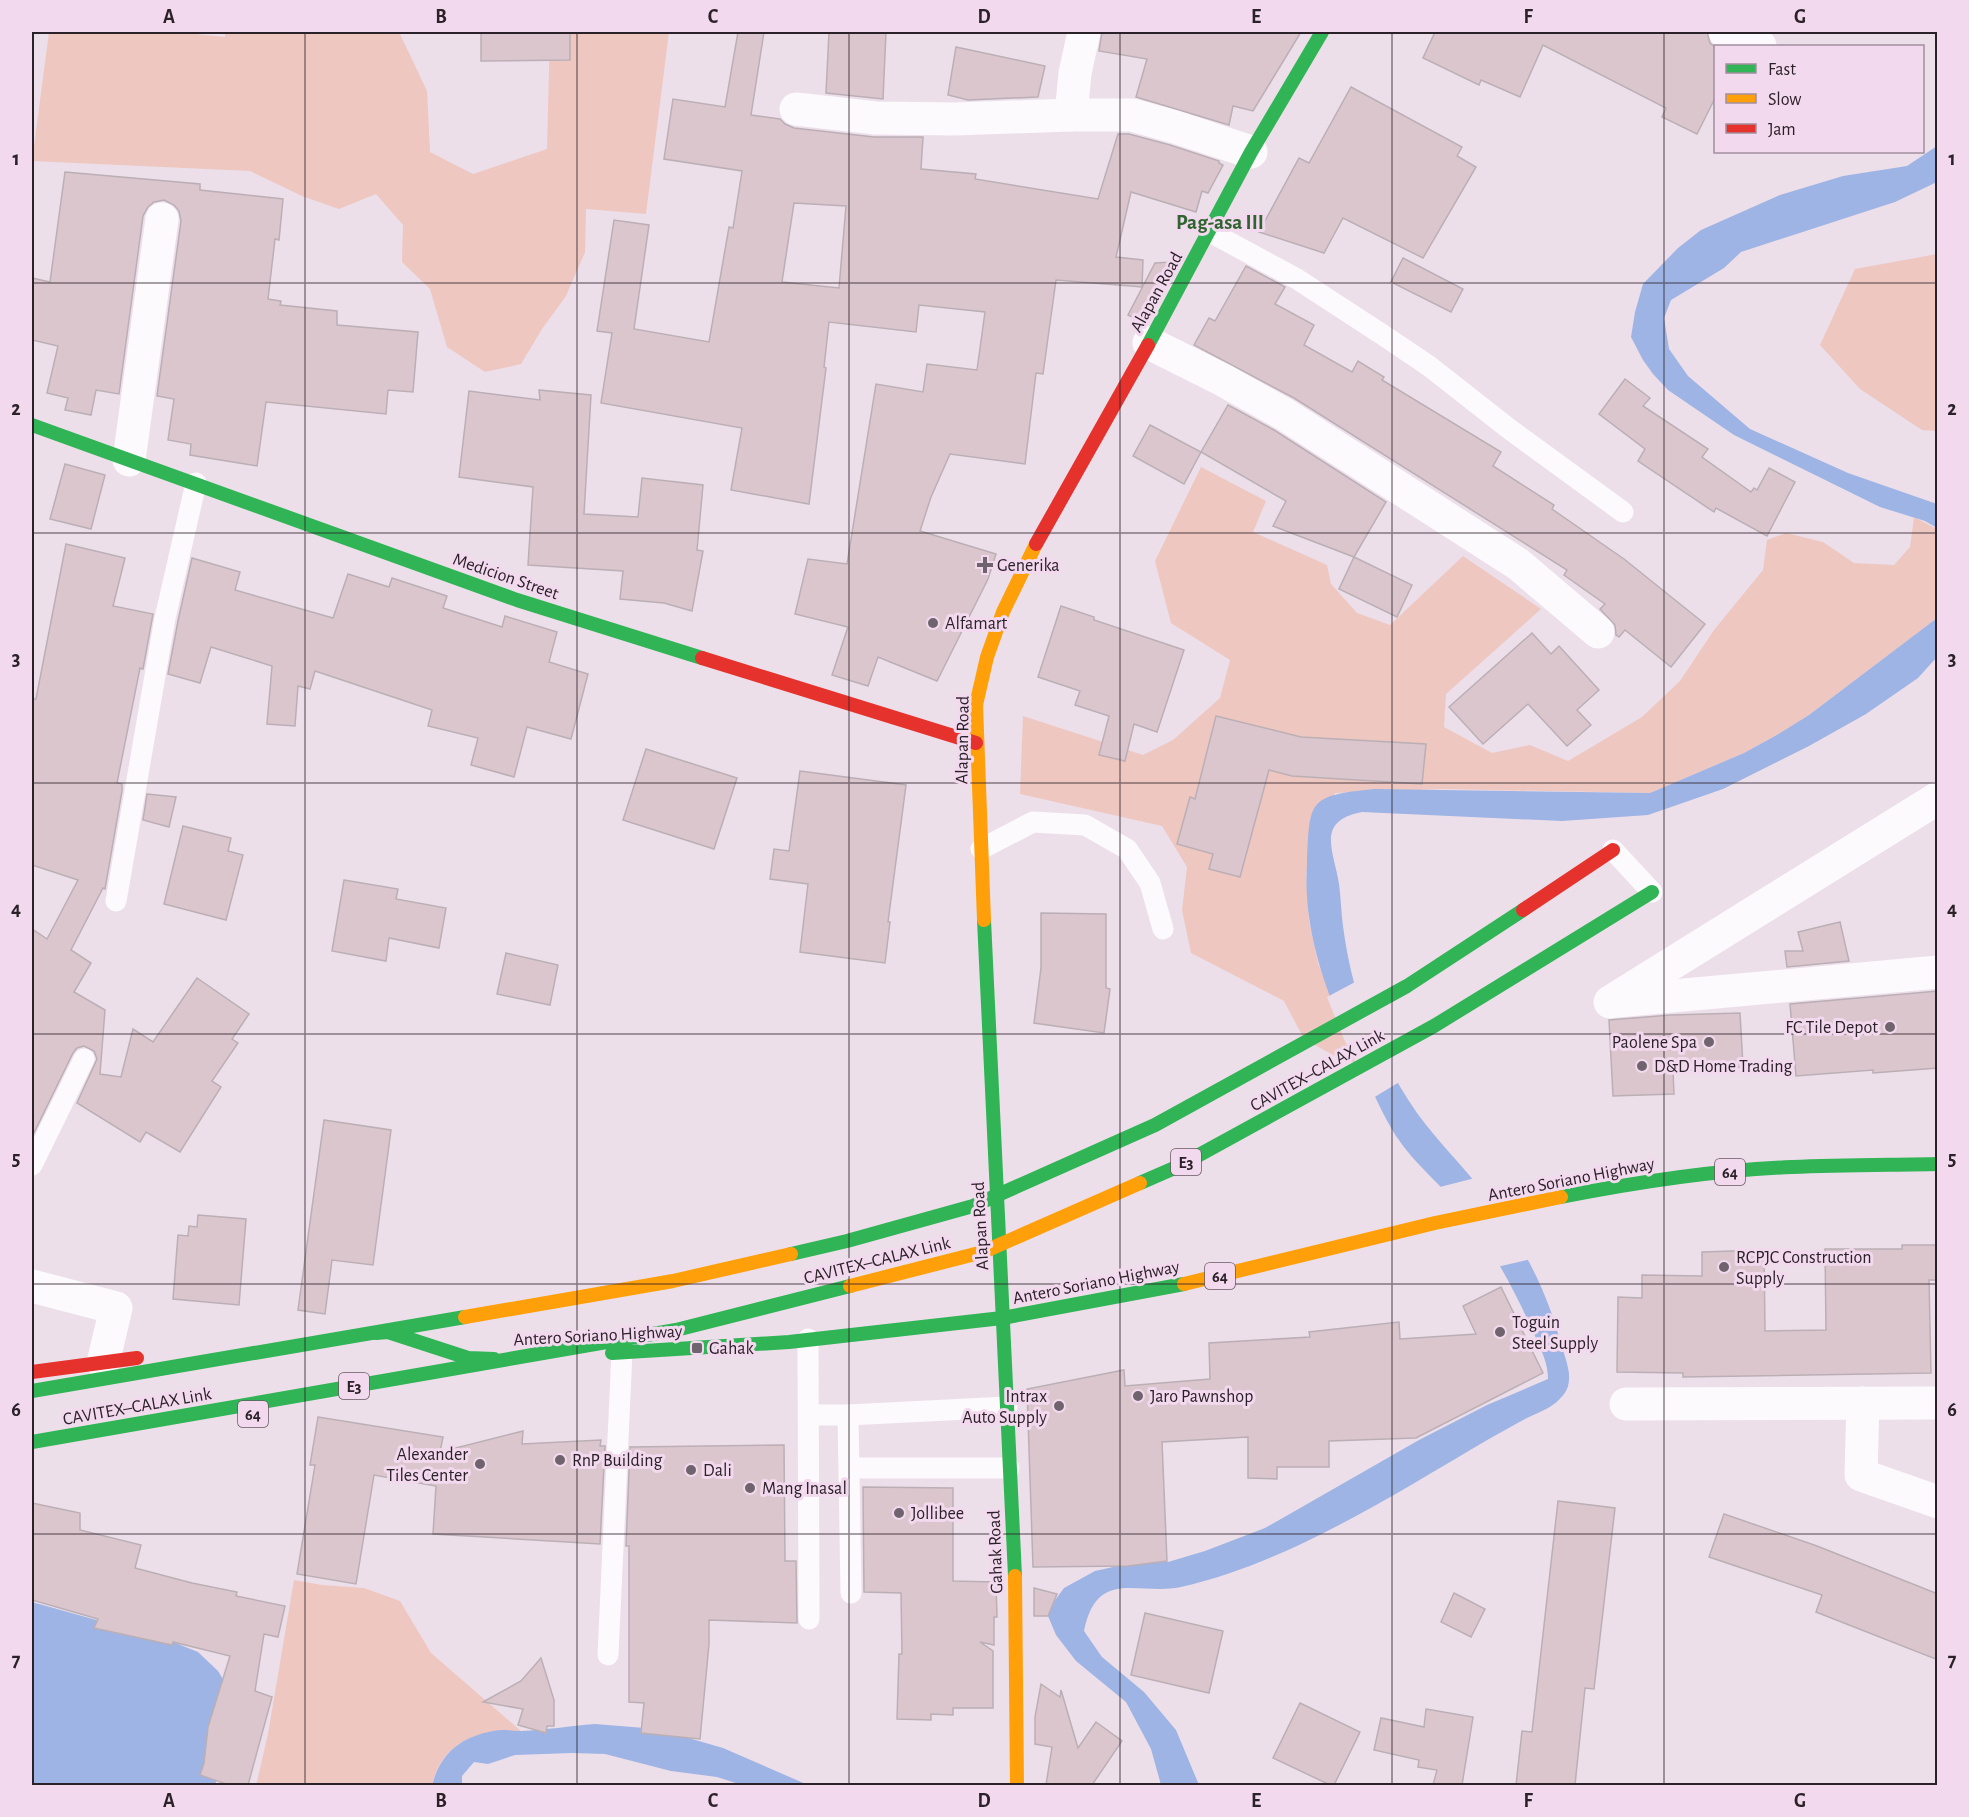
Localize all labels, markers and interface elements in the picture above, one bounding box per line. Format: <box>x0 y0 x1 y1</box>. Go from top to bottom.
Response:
text: A <box>163 7 175 27</box>
text: B <box>435 7 447 27</box>
text: C <box>708 7 719 27</box>
text: D <box>977 7 991 27</box>
text: E <box>1251 7 1261 27</box>
text: F <box>1523 7 1533 27</box>
text: G <box>1794 7 1806 27</box>
legend <box>1714 45 1924 153</box>
text: Fast <box>1768 61 1796 79</box>
text: Slow <box>1768 91 1801 109</box>
text: Jam <box>1768 121 1796 139</box>
text: 1 <box>12 149 20 169</box>
text: 1 <box>1948 149 1956 169</box>
district label: Pag-asa III <box>1176 212 1264 233</box>
street label: Alapan Road <box>1128 249 1186 336</box>
text: 2 <box>11 399 21 419</box>
text: 2 <box>1947 399 1957 419</box>
street label: Medicion Street <box>451 550 561 604</box>
place label: Generika <box>997 557 1060 575</box>
marker: Generika <box>978 558 992 572</box>
place label: Alfamart <box>945 615 1008 633</box>
marker: Alfamart <box>926 616 940 630</box>
text: 3 <box>12 649 20 669</box>
text: 3 <box>1948 649 1956 669</box>
street label: Alapan Road <box>953 696 973 784</box>
text: 4 <box>11 899 21 919</box>
text: 4 <box>1947 899 1957 919</box>
place label: FC Tile Depot <box>1785 1019 1878 1037</box>
marker: FC Tile Depot <box>1883 1020 1897 1034</box>
street label: CAVITEX–CALAX Link <box>1247 1026 1388 1115</box>
place label: Paolene Spa <box>1612 1034 1697 1052</box>
marker: Paolene Spa <box>1702 1035 1716 1049</box>
place label: D&D Home Trading <box>1654 1058 1793 1076</box>
marker: D&D Home Trading <box>1635 1059 1649 1073</box>
text: 5 <box>12 1149 20 1169</box>
road number: E3 <box>1171 1149 1201 1175</box>
text: 5 <box>1948 1149 1956 1169</box>
street label: Antero Soriano Highway <box>1486 1155 1656 1205</box>
road number: 64 <box>1715 1159 1745 1185</box>
street label: Alapan Road <box>970 1181 992 1271</box>
street label: CAVITEX–CALAX Link <box>802 1234 953 1288</box>
place label: RCPJC Construction Supply <box>1736 1249 1871 1288</box>
street label: Antero Soriano Highway <box>1011 1258 1181 1308</box>
marker: RCPJC Construction Supply <box>1717 1260 1731 1274</box>
road number: 64 <box>1205 1263 1235 1289</box>
place label: Toguin Steel Supply <box>1512 1314 1598 1353</box>
street label: Antero Soriano Highway <box>513 1323 683 1349</box>
marker: Toguin Steel Supply <box>1493 1325 1507 1339</box>
place label: Gahak <box>709 1340 755 1358</box>
marker: Gahak <box>690 1341 704 1355</box>
road number: E3 <box>339 1373 369 1399</box>
street label: CAVITEX–CALAX Link <box>62 1385 213 1429</box>
place label: Intrax Auto Supply <box>962 1388 1047 1427</box>
place label: Jaro Pawnshop <box>1150 1388 1253 1406</box>
marker: Jaro Pawnshop <box>1131 1389 1145 1403</box>
marker: Intrax Auto Supply <box>1052 1399 1066 1413</box>
text: 6 <box>11 1400 21 1420</box>
text: 6 <box>1947 1400 1957 1420</box>
road number: 64 <box>238 1401 268 1427</box>
place label: Alexander Tiles Center <box>386 1446 468 1485</box>
place label: RnP Building <box>572 1452 663 1470</box>
marker: RnP Building <box>553 1453 567 1467</box>
marker: Alexander Tiles Center <box>473 1457 487 1471</box>
place label: Dali <box>703 1462 732 1480</box>
marker: Dali <box>684 1463 698 1477</box>
place label: Mang Inasal <box>762 1480 847 1498</box>
marker: Mang Inasal <box>743 1481 757 1495</box>
place label: Jollibee <box>911 1505 964 1523</box>
marker: Jollibee <box>892 1506 906 1520</box>
street label: Gahak Road <box>986 1510 1006 1594</box>
text: 7 <box>12 1650 21 1670</box>
text: 7 <box>1948 1650 1957 1670</box>
text: A <box>163 1791 175 1811</box>
text: B <box>435 1791 447 1811</box>
text: C <box>708 1791 719 1811</box>
text: D <box>977 1791 991 1811</box>
text: E <box>1251 1791 1261 1811</box>
text: F <box>1523 1791 1533 1811</box>
text: G <box>1794 1791 1806 1811</box>

